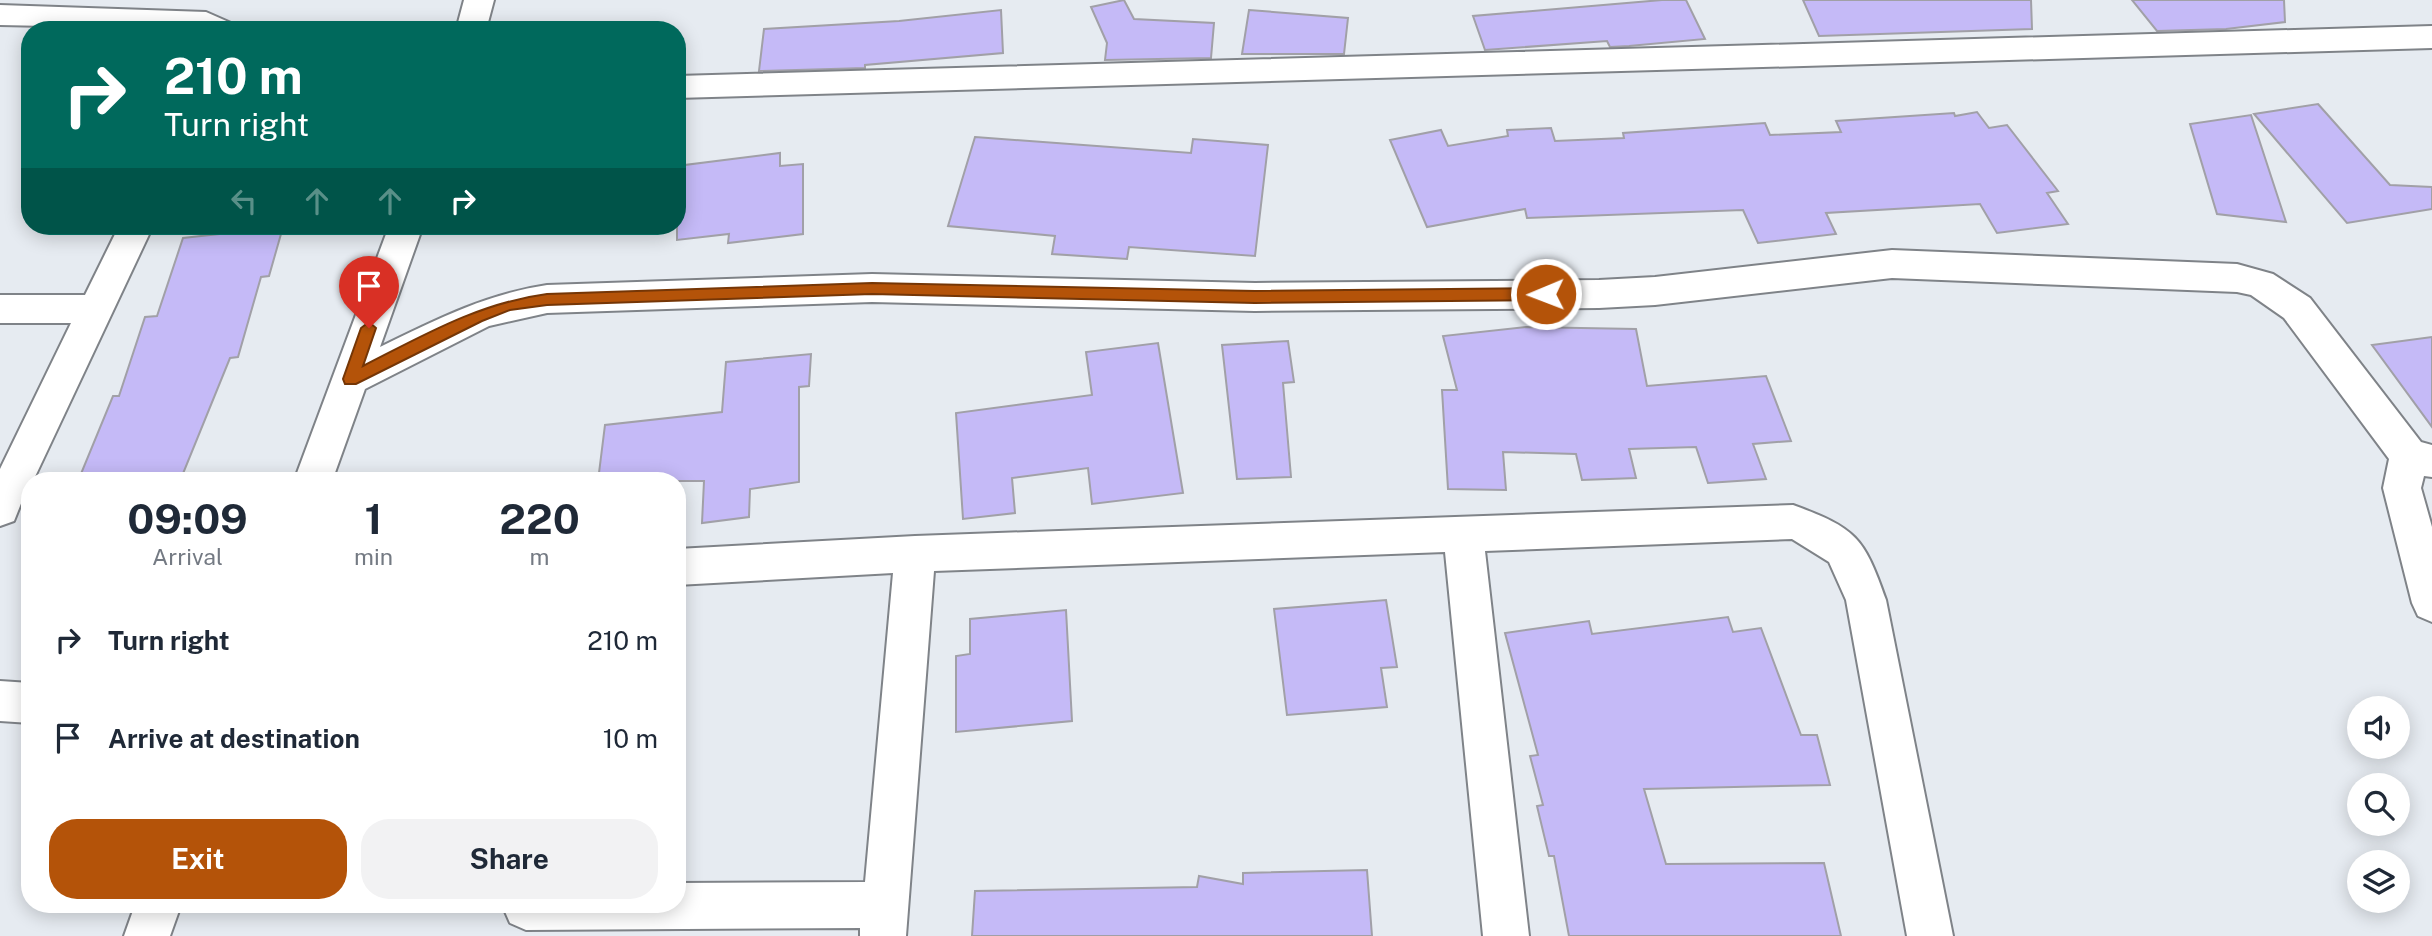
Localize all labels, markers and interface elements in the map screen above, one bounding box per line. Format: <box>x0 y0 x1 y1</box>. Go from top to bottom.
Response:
text: 210 m <box>164 47 303 105</box>
icon: right <box>49 49 140 140</box>
text: Turn right <box>164 106 309 143</box>
icon: left <box>225 182 263 220</box>
icon: ahead <box>298 182 336 220</box>
icon: ahead <box>371 182 409 220</box>
icon: right <box>444 182 482 220</box>
pin <box>339 256 399 328</box>
position arrow <box>1509 257 1583 331</box>
icon: arrive <box>350 267 388 305</box>
text: 09:09 <box>127 494 248 543</box>
text: 1 <box>365 494 383 543</box>
text: 220 <box>499 494 580 543</box>
text: Arrival <box>152 543 223 570</box>
text: min <box>354 543 393 570</box>
text: m <box>530 543 549 570</box>
icon: right <box>49 621 87 659</box>
text: Turn right <box>108 625 230 656</box>
text: 210 m <box>587 625 658 656</box>
map controls <box>2347 696 2410 913</box>
button: sound <box>2347 696 2410 759</box>
icon: arrive <box>49 719 87 757</box>
text: Arrive at destination <box>108 723 360 754</box>
text: 10 m <box>603 723 658 754</box>
button: search <box>2347 773 2410 836</box>
button: Exit <box>49 819 347 899</box>
button: Share <box>361 819 658 899</box>
button: layers <box>2347 850 2410 913</box>

